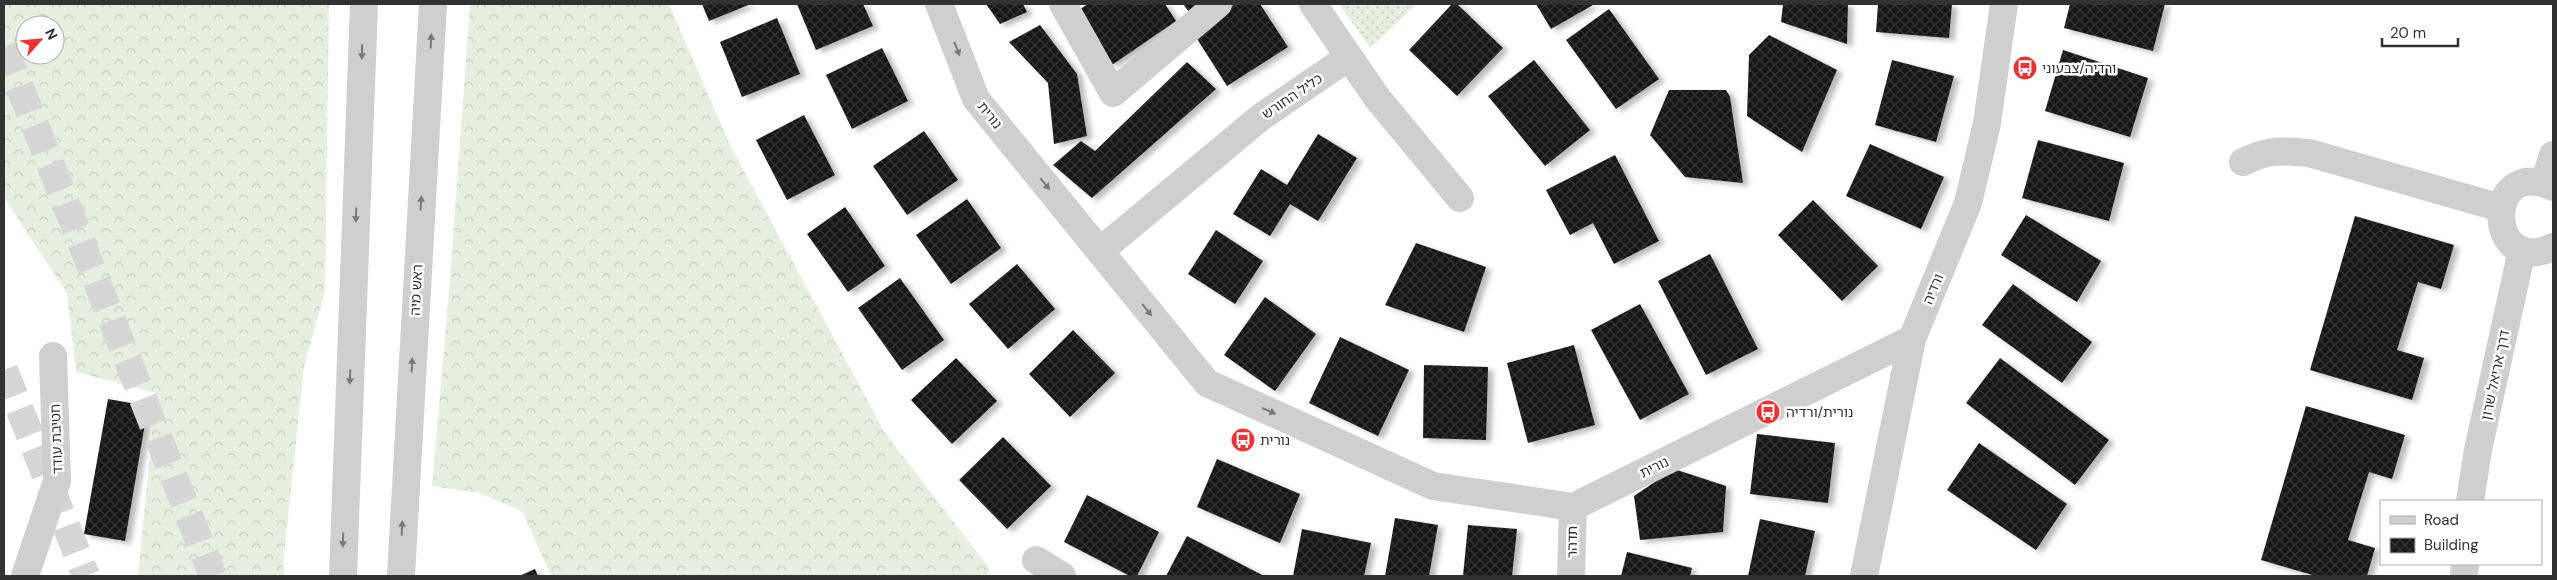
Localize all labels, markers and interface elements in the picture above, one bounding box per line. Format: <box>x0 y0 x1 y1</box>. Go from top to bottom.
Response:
north arrow <box>15 15 65 65</box>
scale bar <box>2382 15 2458 47</box>
text: 20 m <box>2390 23 2426 43</box>
text: N <box>41 25 62 43</box>
one-way arrow <box>427 33 435 49</box>
one-way arrow <box>953 42 961 57</box>
one-way arrow <box>358 45 366 61</box>
bus stop icon: ורדיה/צבעוני <box>2012 55 2038 81</box>
place label: ורדיה/צבעוני <box>2042 59 2116 77</box>
street label: כליל החורש <box>1258 69 1326 123</box>
street label: נורית <box>974 98 1006 132</box>
one-way arrow <box>1039 177 1050 190</box>
one-way arrow <box>418 195 426 211</box>
one-way arrow <box>352 207 360 223</box>
street label: ראש מיה <box>406 264 426 316</box>
street label: ורדיה <box>1919 271 1947 307</box>
one-way arrow <box>1142 303 1153 316</box>
street label: דרך אריאל שרון <box>2477 328 2513 422</box>
one-way arrow <box>408 357 416 373</box>
one-way arrow <box>345 369 353 385</box>
bus stop icon: נורית/ורדיה <box>1755 399 1781 425</box>
place label: נורית/ורדיה <box>1786 403 1853 421</box>
street label: חטיבת עודד <box>46 404 66 474</box>
one-way arrow <box>1262 408 1276 416</box>
bus stop icon: נורית <box>1230 427 1256 453</box>
place label: נורית <box>1260 431 1290 449</box>
street label: נורית <box>1637 452 1671 482</box>
legend <box>2380 500 2542 565</box>
text: Road <box>2424 510 2459 530</box>
one-way arrow <box>399 519 407 535</box>
street label: תדהר <box>1563 526 1581 558</box>
one-way arrow <box>339 532 347 548</box>
text: Building <box>2424 535 2479 555</box>

